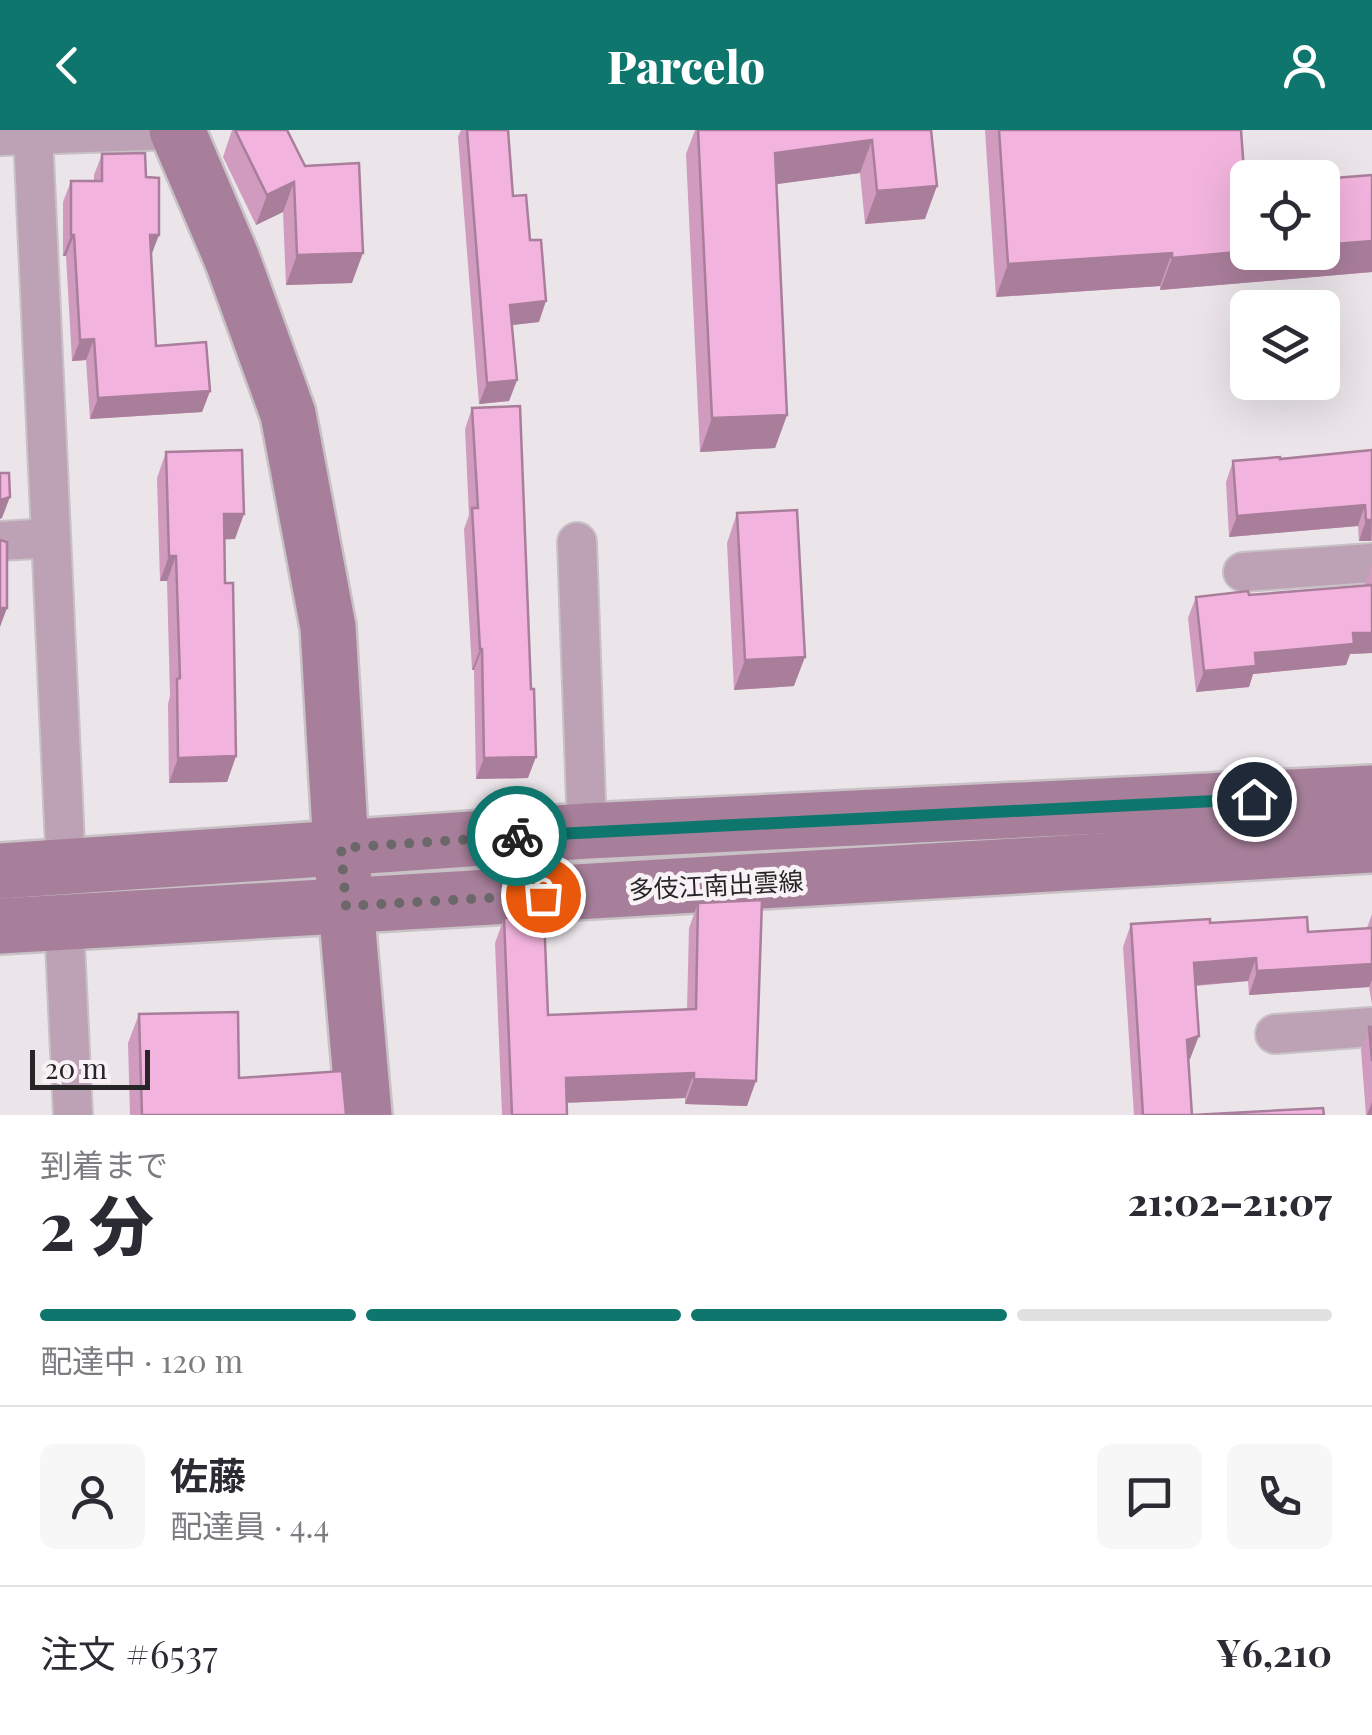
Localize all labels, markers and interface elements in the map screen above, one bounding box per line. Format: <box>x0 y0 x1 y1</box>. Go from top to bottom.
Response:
text: Parcelo <box>607 35 765 95</box>
icon: back <box>40 38 95 93</box>
icon: person <box>1277 38 1332 93</box>
map controls <box>1230 160 1340 400</box>
button: locate <box>1230 160 1340 270</box>
button: layers <box>1230 290 1340 400</box>
pin <box>1212 757 1297 842</box>
icon: home <box>1227 772 1282 827</box>
courier <box>467 786 567 886</box>
icon: bike <box>490 809 545 864</box>
pin <box>501 853 586 938</box>
street label: 多伎江南出雲線 <box>628 863 804 905</box>
icon: bag <box>516 868 571 923</box>
scale bar <box>30 1045 150 1090</box>
text: 20 m <box>45 1049 107 1086</box>
text: 到着まで <box>40 1142 168 1185</box>
text: 21:02–21:07 <box>1128 1175 1332 1226</box>
text: 2 分 <box>40 1180 154 1266</box>
text: 配達中 · 120 m <box>40 1338 243 1381</box>
button: person <box>40 1444 145 1549</box>
button: chat <box>1097 1444 1202 1549</box>
button: phone <box>1227 1444 1332 1549</box>
text: 佐藤 <box>170 1449 246 1500</box>
text: 配達員 · 4.4 <box>170 1503 329 1546</box>
text: ¥6,210 <box>1216 1626 1332 1677</box>
text: 注文 #6537 <box>40 1627 218 1678</box>

